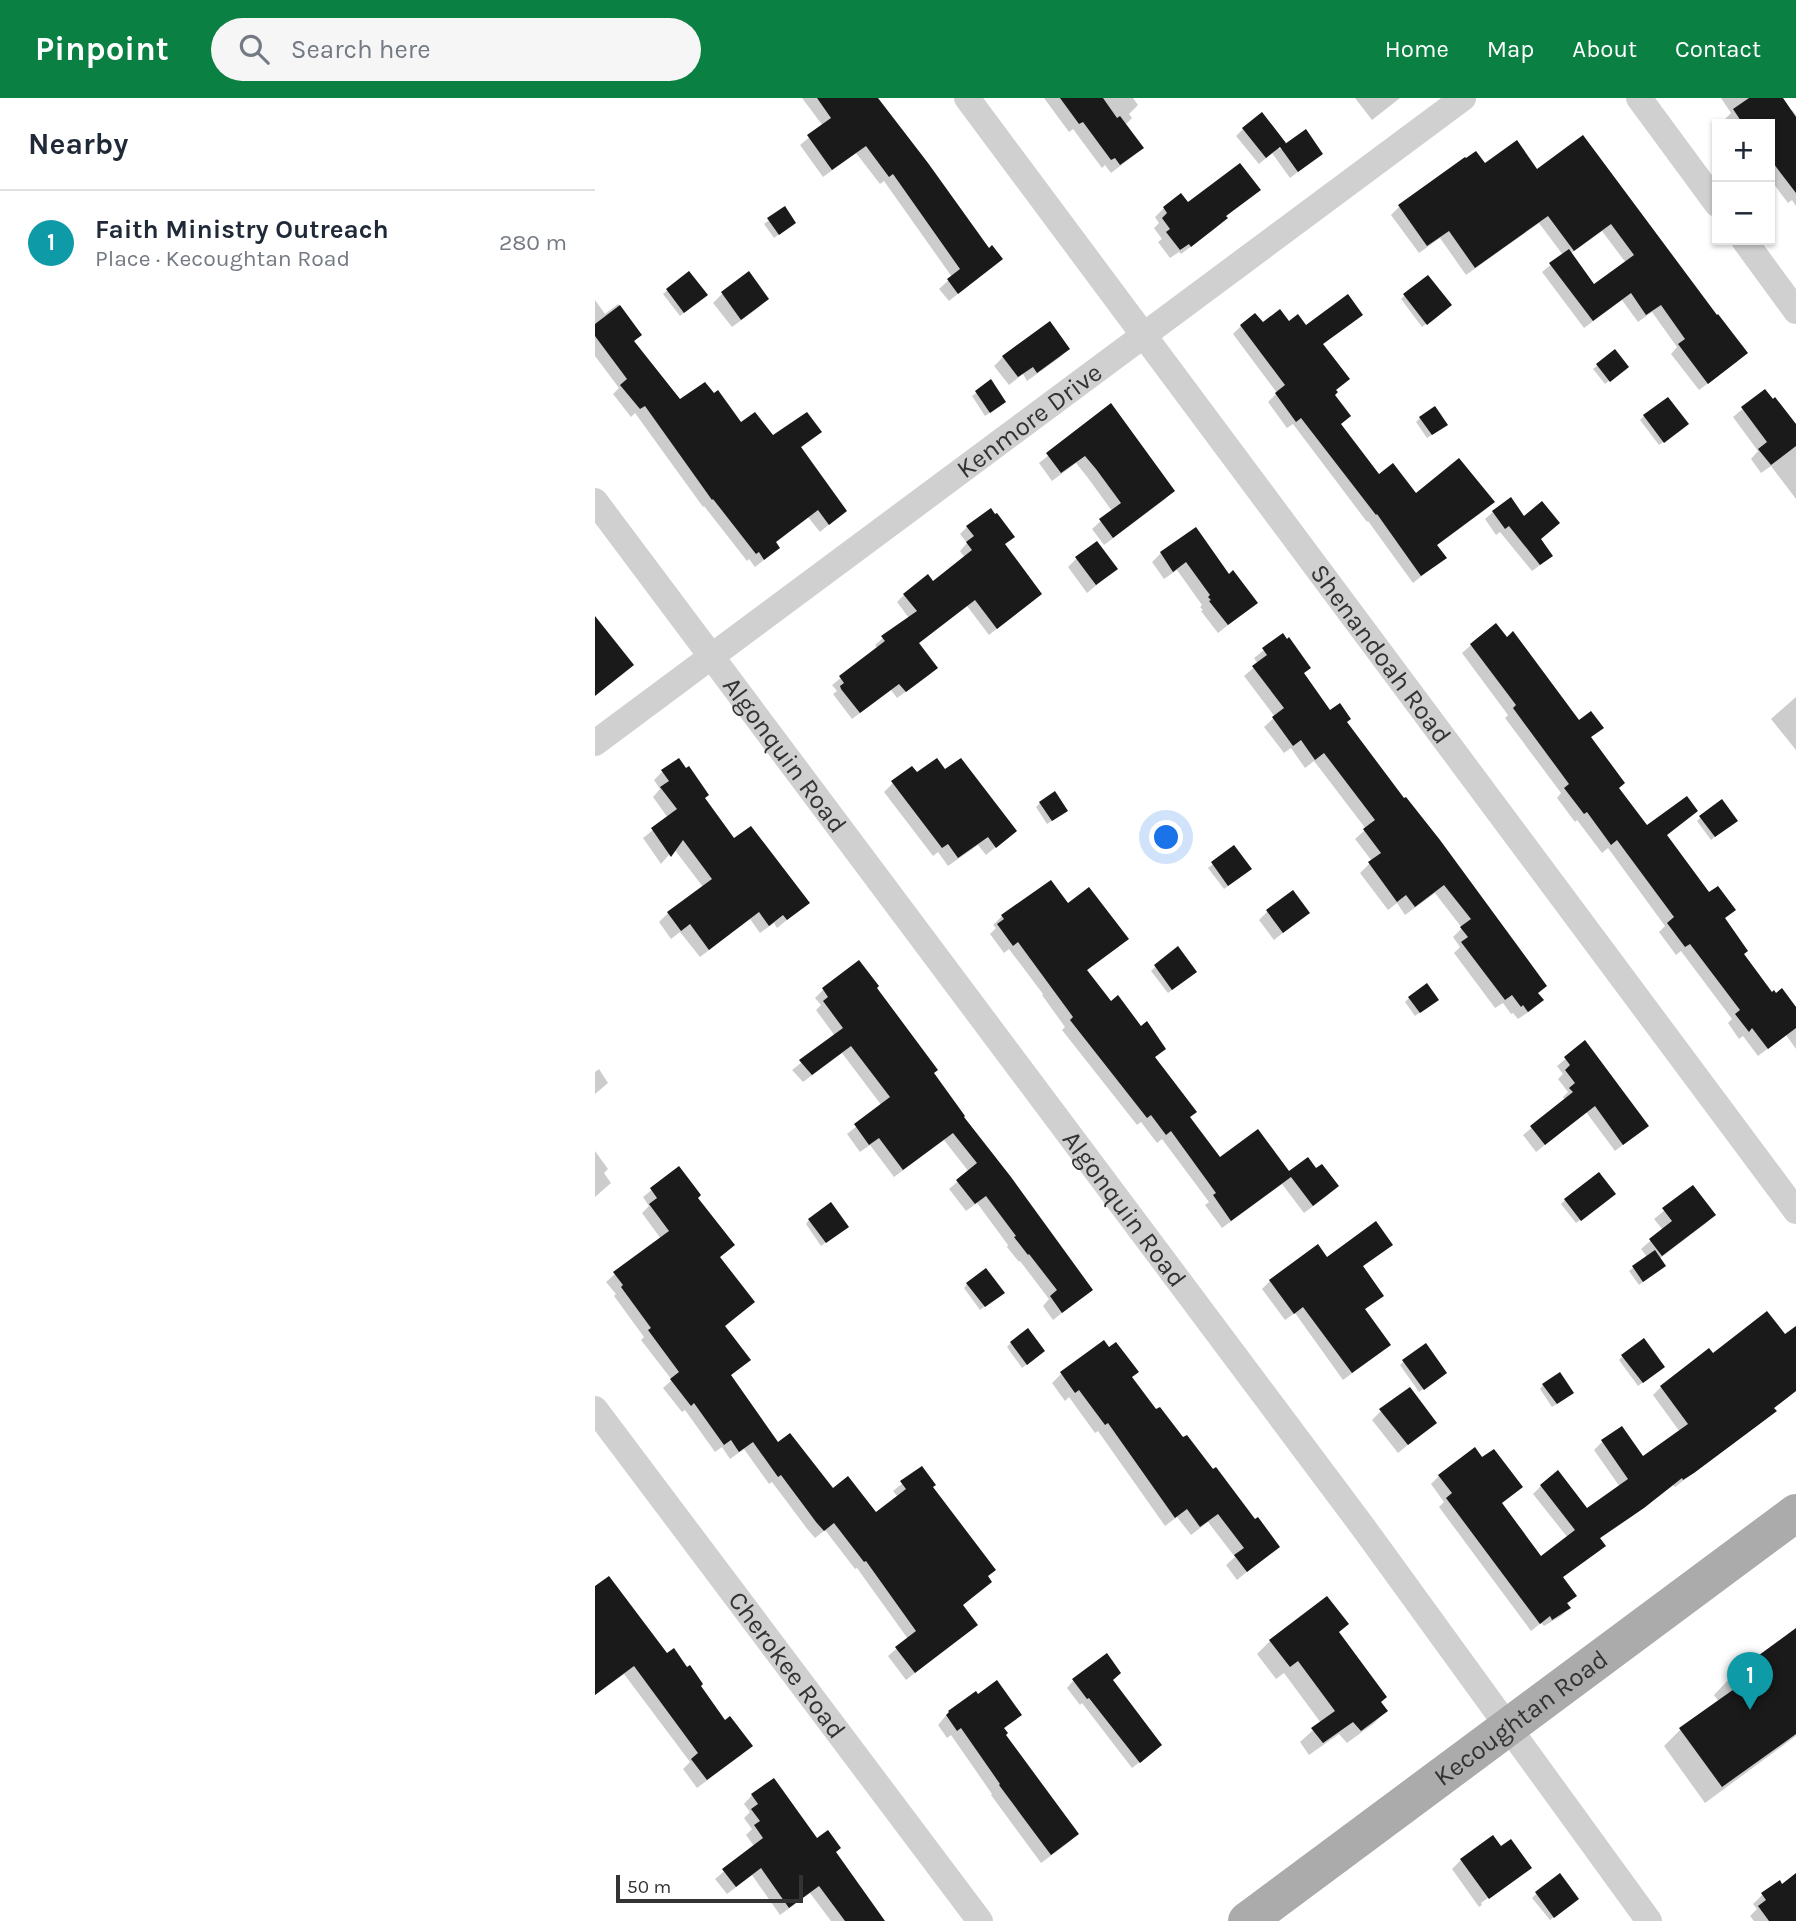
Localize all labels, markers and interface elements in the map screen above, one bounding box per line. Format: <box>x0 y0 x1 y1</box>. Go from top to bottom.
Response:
search box <box>211 18 701 81</box>
text: Pinpoint <box>35 30 169 68</box>
icon: search <box>235 30 273 68</box>
text: Search here <box>291 34 431 65</box>
text: Home <box>1385 35 1449 63</box>
text: Map <box>1487 35 1534 63</box>
text: About <box>1572 35 1637 63</box>
text: Contact <box>1675 35 1761 63</box>
map controls <box>1712 119 1775 245</box>
button: + <box>1712 119 1775 182</box>
text: Nearby <box>28 126 128 162</box>
button: − <box>1712 182 1775 245</box>
text: Faith Ministry Outreach <box>95 214 389 245</box>
text: 1 <box>47 229 55 256</box>
text: 280 m <box>499 229 567 256</box>
text: Place · Kecoughtan Road <box>95 245 350 272</box>
street label: Kenmore Drive <box>951 356 1108 484</box>
street label: Shenandoah Road <box>1304 558 1458 750</box>
street label: Algonquin Road <box>716 671 853 839</box>
your location <box>1149 820 1183 854</box>
street label: Algonquin Road <box>1056 1124 1193 1293</box>
street label: Cherokee Road <box>722 1585 853 1744</box>
street label: Kecoughtan Road <box>1428 1643 1614 1792</box>
pin: 1 <box>1727 1652 1773 1710</box>
scale bar <box>616 1872 803 1904</box>
text: 50 m <box>627 1876 671 1898</box>

